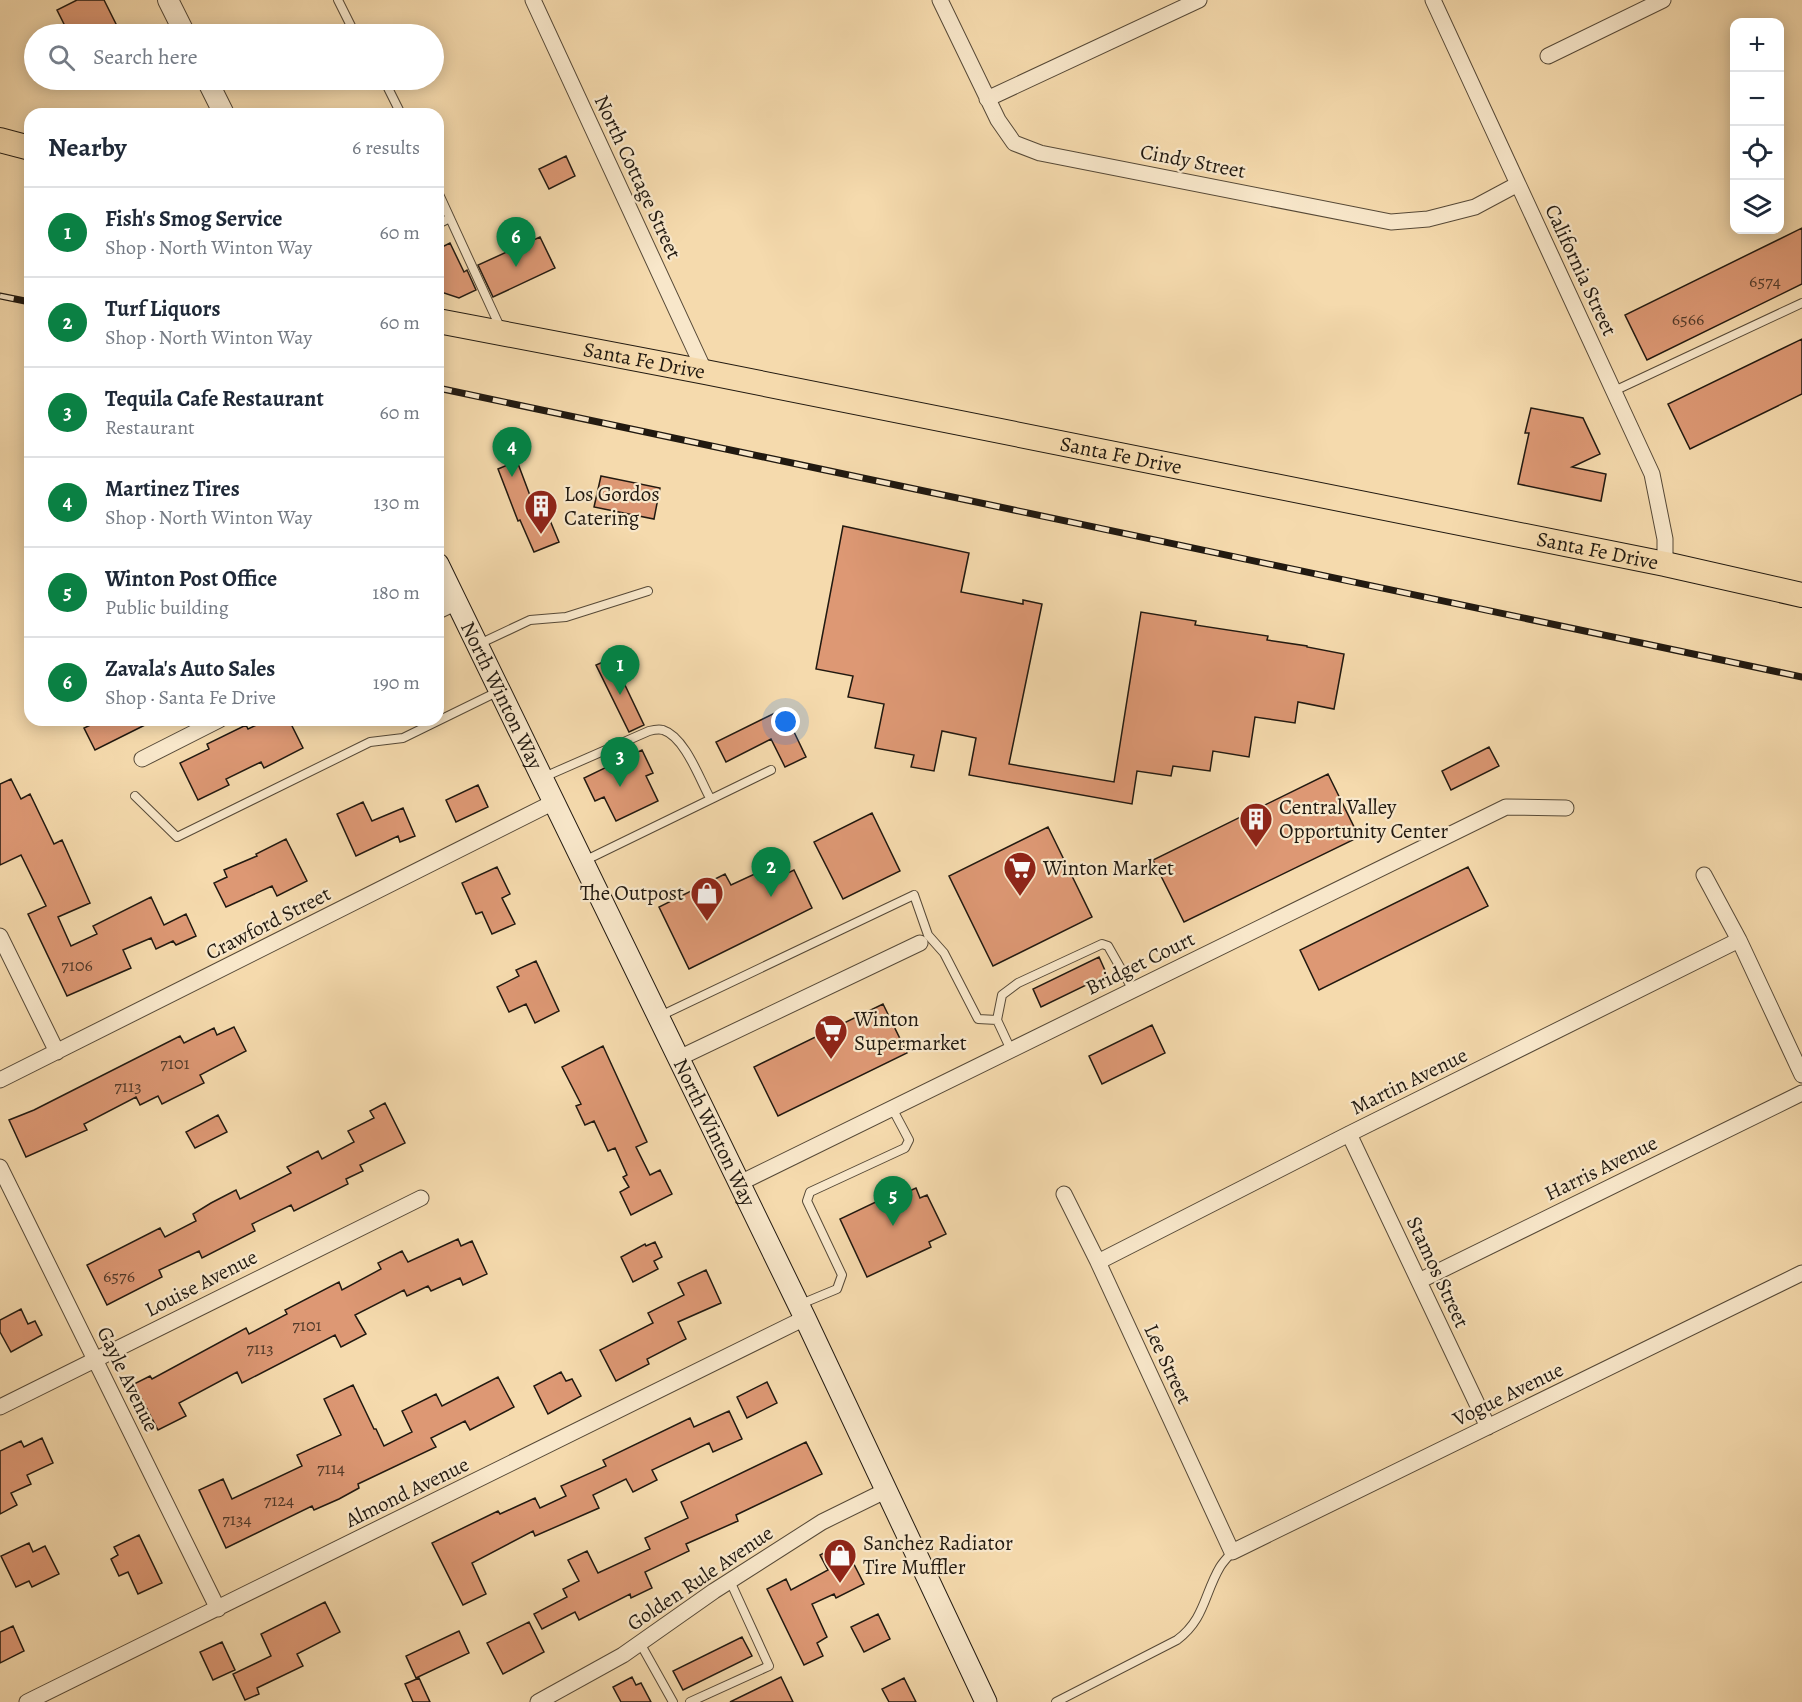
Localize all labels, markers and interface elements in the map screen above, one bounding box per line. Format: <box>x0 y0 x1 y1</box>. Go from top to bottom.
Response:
map controls <box>1730 18 1784 234</box>
button: + <box>1730 18 1784 72</box>
search box <box>24 24 444 90</box>
icon: search <box>45 41 78 74</box>
text: Search here <box>93 42 198 72</box>
button: − <box>1730 72 1784 126</box>
street label: North Cottage Street <box>588 90 688 264</box>
button: locate <box>1730 126 1784 180</box>
text: Nearby <box>48 130 127 165</box>
text: 6 results <box>352 134 420 161</box>
street label: Cindy Street <box>1138 137 1248 185</box>
button: layers <box>1730 180 1784 234</box>
street label: California Street <box>1538 200 1624 340</box>
text: Fish's Smog Service <box>105 204 282 234</box>
pin: 6 <box>496 218 536 267</box>
text: 1 <box>64 219 71 246</box>
text: 60 m <box>380 219 420 246</box>
text: Shop · North Winton Way <box>105 234 312 261</box>
house number: 6574 <box>1749 269 1781 293</box>
text: Turf Liquors <box>105 294 221 324</box>
house number: 6566 <box>1672 307 1704 331</box>
text: 2 <box>63 309 72 336</box>
text: 60 m <box>380 309 420 336</box>
text: Shop · North Winton Way <box>105 324 312 351</box>
street label: Santa Fe Drive <box>581 335 708 386</box>
text: Tequila Cafe Restaurant <box>105 384 324 414</box>
text: 3 <box>63 399 72 426</box>
text: 60 m <box>380 399 420 426</box>
text: Restaurant <box>105 414 195 441</box>
pin: 4 <box>492 428 532 477</box>
street label: Santa Fe Drive <box>1058 429 1184 481</box>
text: Martinez Tires <box>105 474 240 504</box>
place label: Los Gordos Catering <box>564 480 660 532</box>
building icon: Los Gordos Catering <box>523 488 559 535</box>
text: 4 <box>63 489 72 516</box>
text: 130 m <box>374 489 420 516</box>
text: Shop · North Winton Way <box>105 504 312 531</box>
street label: Santa Fe Drive <box>1534 525 1661 576</box>
text: Winton Post Office <box>105 564 277 594</box>
text: 5 <box>63 579 72 606</box>
text: 180 m <box>372 579 420 606</box>
text: Public building <box>105 594 229 621</box>
street label: North Winton Way <box>454 617 550 775</box>
pin: 1 <box>600 646 640 695</box>
text: Zavala's Auto Sales <box>105 654 275 684</box>
text: 6 <box>63 669 72 696</box>
text: 190 m <box>373 669 420 696</box>
text: Shop · Santa Fe Drive <box>105 684 276 711</box>
your location <box>771 707 800 736</box>
pin: 3 <box>600 738 640 787</box>
place label: Central Valley Opportunity Center <box>1279 793 1448 845</box>
building icon: Central Valley Opportunity Center <box>1238 801 1274 848</box>
pin: 2 <box>752 848 790 897</box>
supermarket icon: Winton Market <box>1002 850 1038 897</box>
place label: Winton Market <box>1042 854 1174 882</box>
shop icon: The Outpost <box>689 875 725 922</box>
street label: Crawford Street <box>201 879 335 966</box>
place label: The Outpost <box>580 879 684 907</box>
street label: Bridget Court <box>1081 925 1199 1001</box>
house number: 7106 <box>61 953 93 977</box>
place label: Winton Supermarket <box>853 1005 967 1057</box>
supermarket icon: Winton Supermarket <box>813 1013 849 1060</box>
street label: Martin Avenue <box>1346 1041 1472 1121</box>
house number: 7101 <box>160 1051 190 1075</box>
street label: North Winton Way <box>667 1054 763 1212</box>
house number: 7113 <box>114 1074 142 1098</box>
street label: Harris Avenue <box>1540 1129 1662 1207</box>
pin: 5 <box>874 1176 912 1226</box>
street label: Stamos Street <box>1400 1212 1476 1332</box>
street label: Louise Avenue <box>140 1243 262 1323</box>
house number: 6576 <box>103 1264 135 1288</box>
house number: 7101 <box>292 1313 322 1337</box>
street label: Lee Street <box>1137 1319 1199 1409</box>
street label: Gayle Avenue <box>90 1322 166 1436</box>
house number: 7113 <box>246 1336 274 1360</box>
street label: Vogue Avenue <box>1447 1355 1568 1433</box>
street label: Almond Avenue <box>340 1450 474 1534</box>
house number: 7114 <box>317 1456 345 1480</box>
house number: 7124 <box>264 1488 294 1512</box>
house number: 7134 <box>222 1507 252 1531</box>
street label: Golden Rule Avenue <box>622 1519 778 1637</box>
place label: Sanchez Radiator Tire Muffler <box>863 1529 1013 1581</box>
shop icon: Sanchez Radiator Tire Muffler <box>822 1537 858 1584</box>

